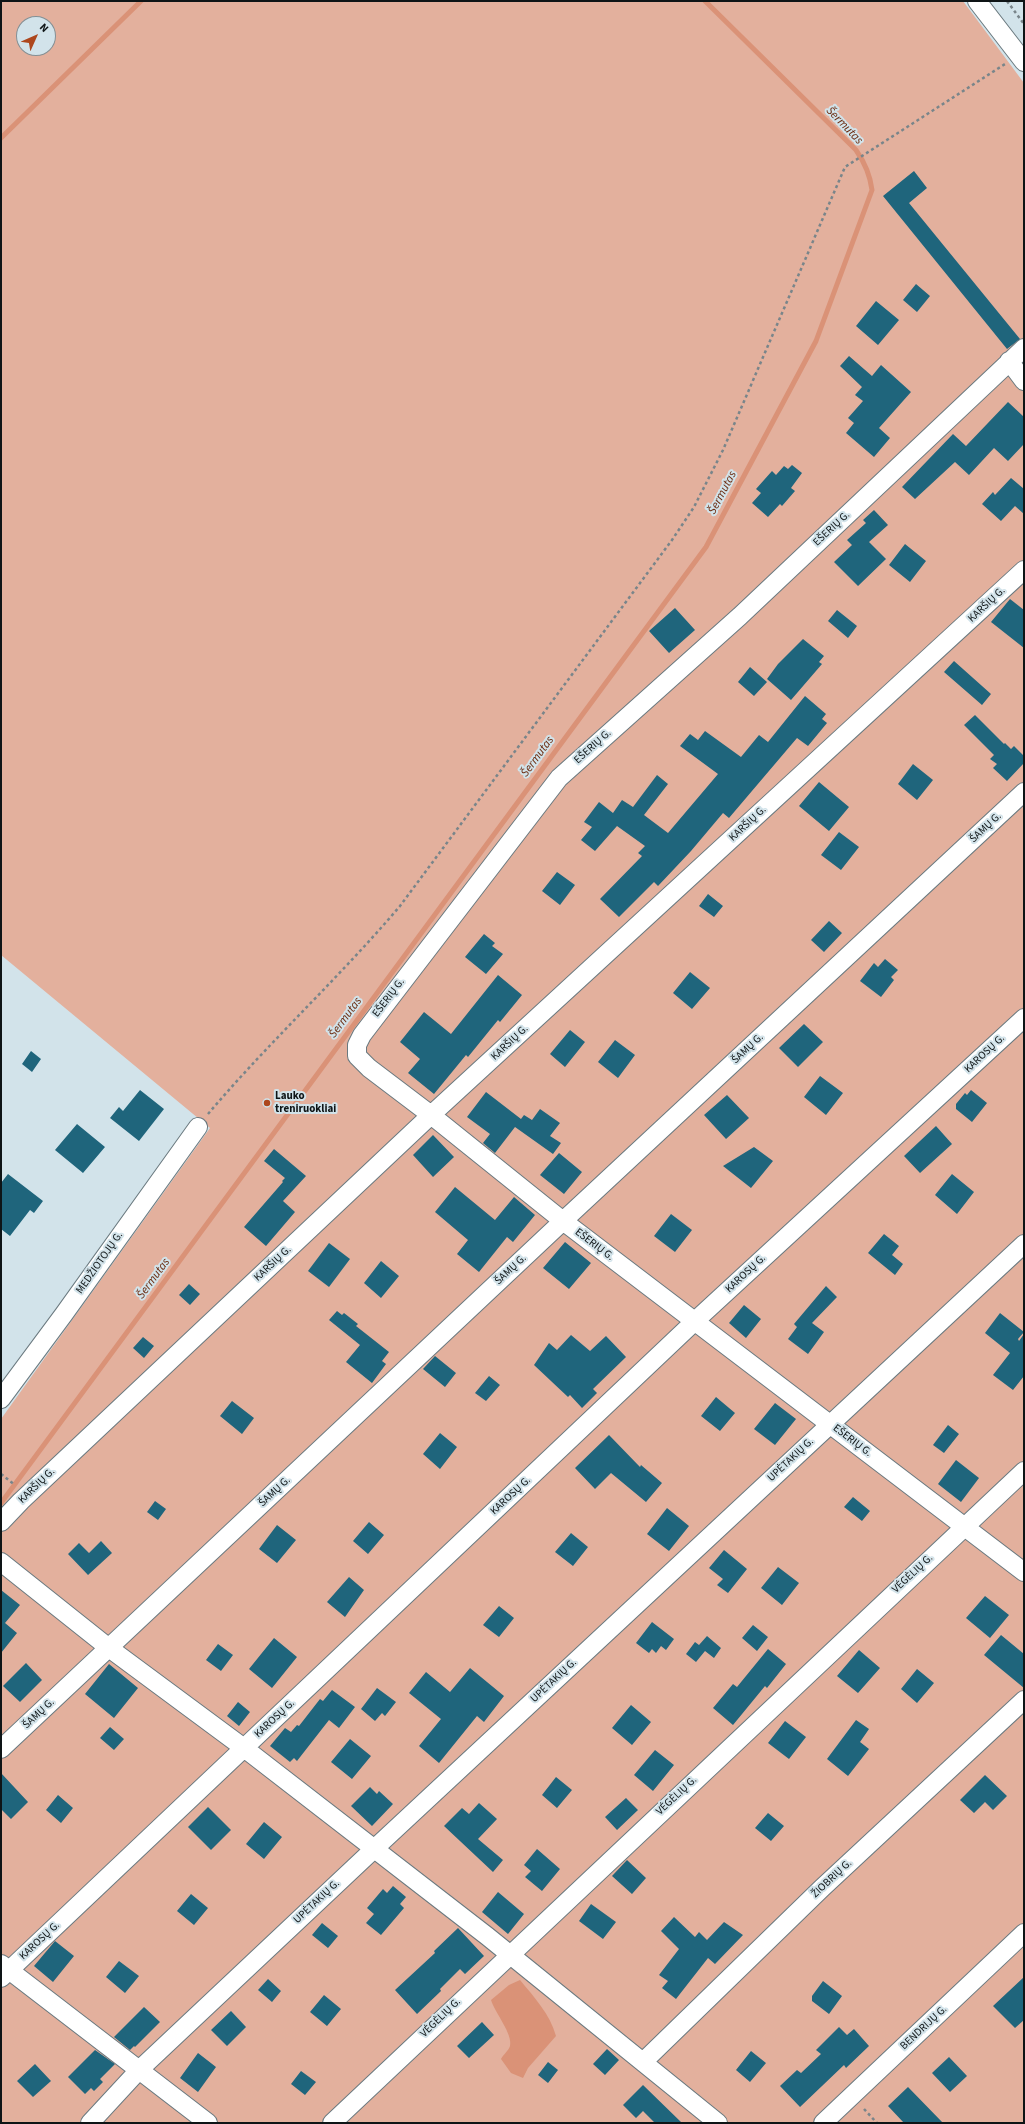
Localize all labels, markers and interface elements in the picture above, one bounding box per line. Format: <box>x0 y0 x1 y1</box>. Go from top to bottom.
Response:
north arrow <box>16 16 56 56</box>
text: N <box>36 20 52 36</box>
water label: Šermutas <box>823 104 865 148</box>
water label: Šermutas <box>706 469 740 517</box>
street label: EŠERIŲ G. <box>811 509 853 549</box>
street label: KARŠIŲ G. <box>966 585 1008 625</box>
street label: EŠERIŲ G. <box>572 727 614 767</box>
water label: Šermutas <box>518 734 558 780</box>
street label: KARŠIŲ G. <box>727 804 769 844</box>
street label: ŠAMŲ G. <box>967 810 1005 846</box>
street label: EŠERIŲ G. <box>370 976 408 1020</box>
water label: Šermutas <box>326 995 366 1041</box>
street label: KARŠIŲ G. <box>489 1023 531 1063</box>
street label: ŠAMŲ G. <box>729 1031 767 1067</box>
street label: KAROSŲ G. <box>962 1032 1008 1076</box>
place label: Lauko treniruokliai <box>275 1090 336 1116</box>
marker: Lauko treniruokliai <box>262 1098 272 1108</box>
street label: EŠERIŲ G. <box>572 1226 616 1264</box>
street label: MEDŽIOTOJŲ G. <box>74 1229 126 1297</box>
street label: KARŠIŲ G. <box>252 1244 294 1284</box>
street label: ŠAMŲ G. <box>492 1252 530 1288</box>
street label: KAROSŲ G. <box>723 1252 769 1296</box>
water label: Šermutas <box>134 1256 174 1302</box>
street label: EŠERIŲ G. <box>830 1422 874 1460</box>
street label: UPĖTAKIŲ G. <box>765 1435 817 1485</box>
street label: KARŠIŲ G. <box>16 1465 58 1507</box>
street label: ŠAMŲ G. <box>256 1474 294 1510</box>
street label: KAROSŲ G. <box>488 1474 534 1518</box>
street label: VĖGĖLIŲ G. <box>890 1552 936 1596</box>
street label: UPĖTAKIŲ G. <box>528 1656 580 1706</box>
street label: ŠAMŲ G. <box>20 1696 58 1732</box>
street label: KAROSŲ G. <box>252 1697 298 1741</box>
street label: VĖGĖLIŲ G. <box>654 1774 700 1818</box>
street label: ŽIOBRIŲ G. <box>809 1857 855 1901</box>
street label: UPĖTAKIŲ G. <box>291 1877 343 1927</box>
street label: KAROSŲ G. <box>17 1919 63 1963</box>
street label: VĖGĖLIŲ G. <box>418 1996 464 2040</box>
street label: BENDRIJŲ G. <box>898 2003 950 2053</box>

